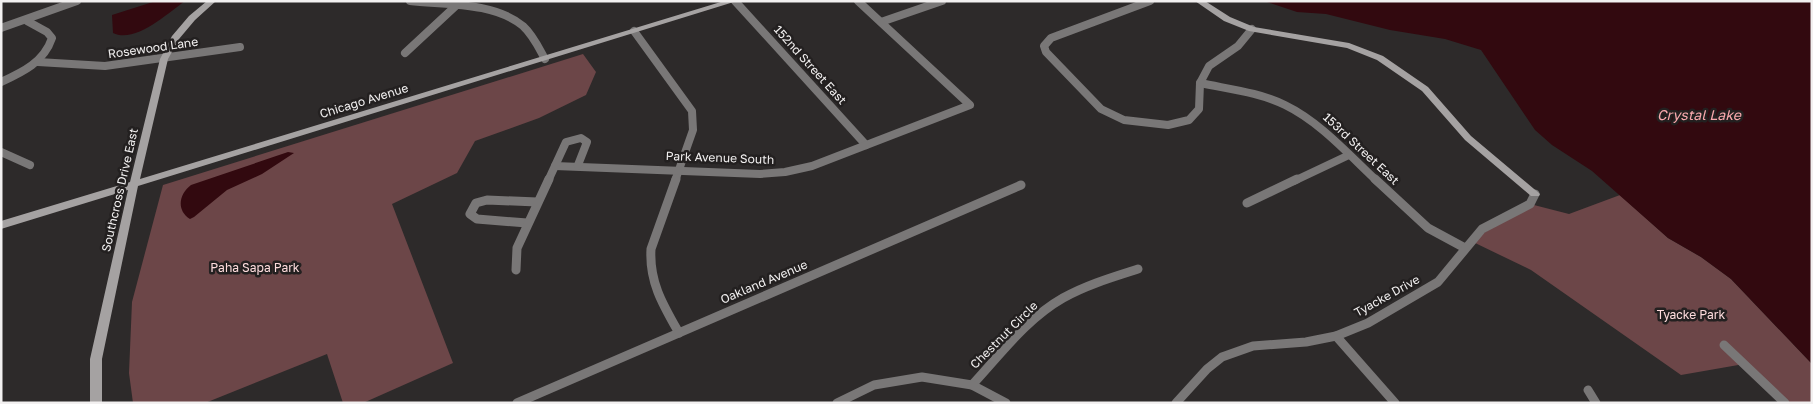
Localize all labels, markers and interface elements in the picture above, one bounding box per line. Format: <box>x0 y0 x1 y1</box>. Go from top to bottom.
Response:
street label: 152nd Street East <box>771 22 850 107</box>
street label: Rosewood Lane <box>107 34 199 61</box>
street label: Chicago Avenue <box>318 80 410 121</box>
water label: Crystal Lake <box>1657 106 1742 123</box>
street label: 153rd Street East <box>1320 110 1403 188</box>
street label: Southcross Drive East <box>98 127 141 253</box>
street label: Park Avenue South <box>665 148 775 167</box>
street label: Oakland Avenue <box>718 256 810 307</box>
park label: Paha Sapa Park <box>210 260 300 275</box>
street label: Tyacke Drive <box>1351 271 1422 320</box>
street label: Chestnut Circle <box>967 298 1041 372</box>
park label: Tyacke Park <box>1657 307 1726 322</box>

